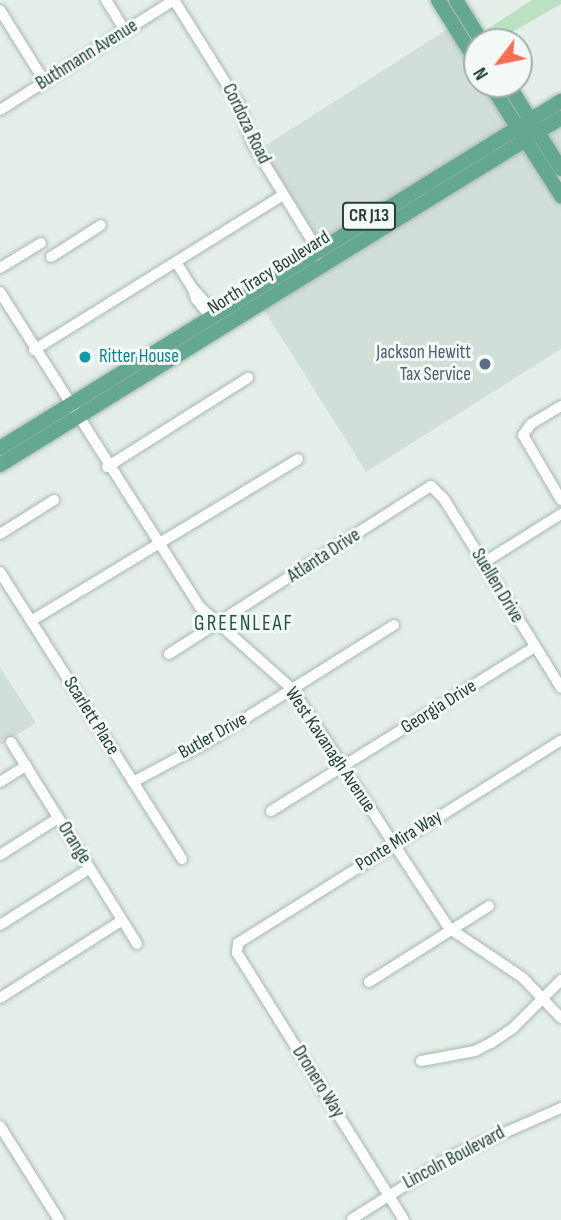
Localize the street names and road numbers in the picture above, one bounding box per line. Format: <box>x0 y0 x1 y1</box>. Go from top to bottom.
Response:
street label: Buthmann Avenue <box>32 15 142 95</box>
street label: Cordoza Road <box>217 80 275 168</box>
road number: CR J13 <box>341 202 397 230</box>
street label: North Tracy Boulevard <box>204 226 334 320</box>
street label: Atlanta Drive <box>283 524 365 588</box>
street label: Suellen Drive <box>466 545 528 627</box>
street label: Scarlett Place <box>58 673 124 759</box>
street label: Georgia Drive <box>397 675 481 739</box>
street label: West Kavanagh Avenue <box>280 683 380 817</box>
street label: Butler Drive <box>175 708 251 764</box>
street label: Ponte Mira Way <box>352 806 446 876</box>
street label: Orange <box>52 818 96 868</box>
street label: Dronero Way <box>287 1042 349 1122</box>
street label: Lincoln Boulevard <box>399 1122 509 1194</box>

